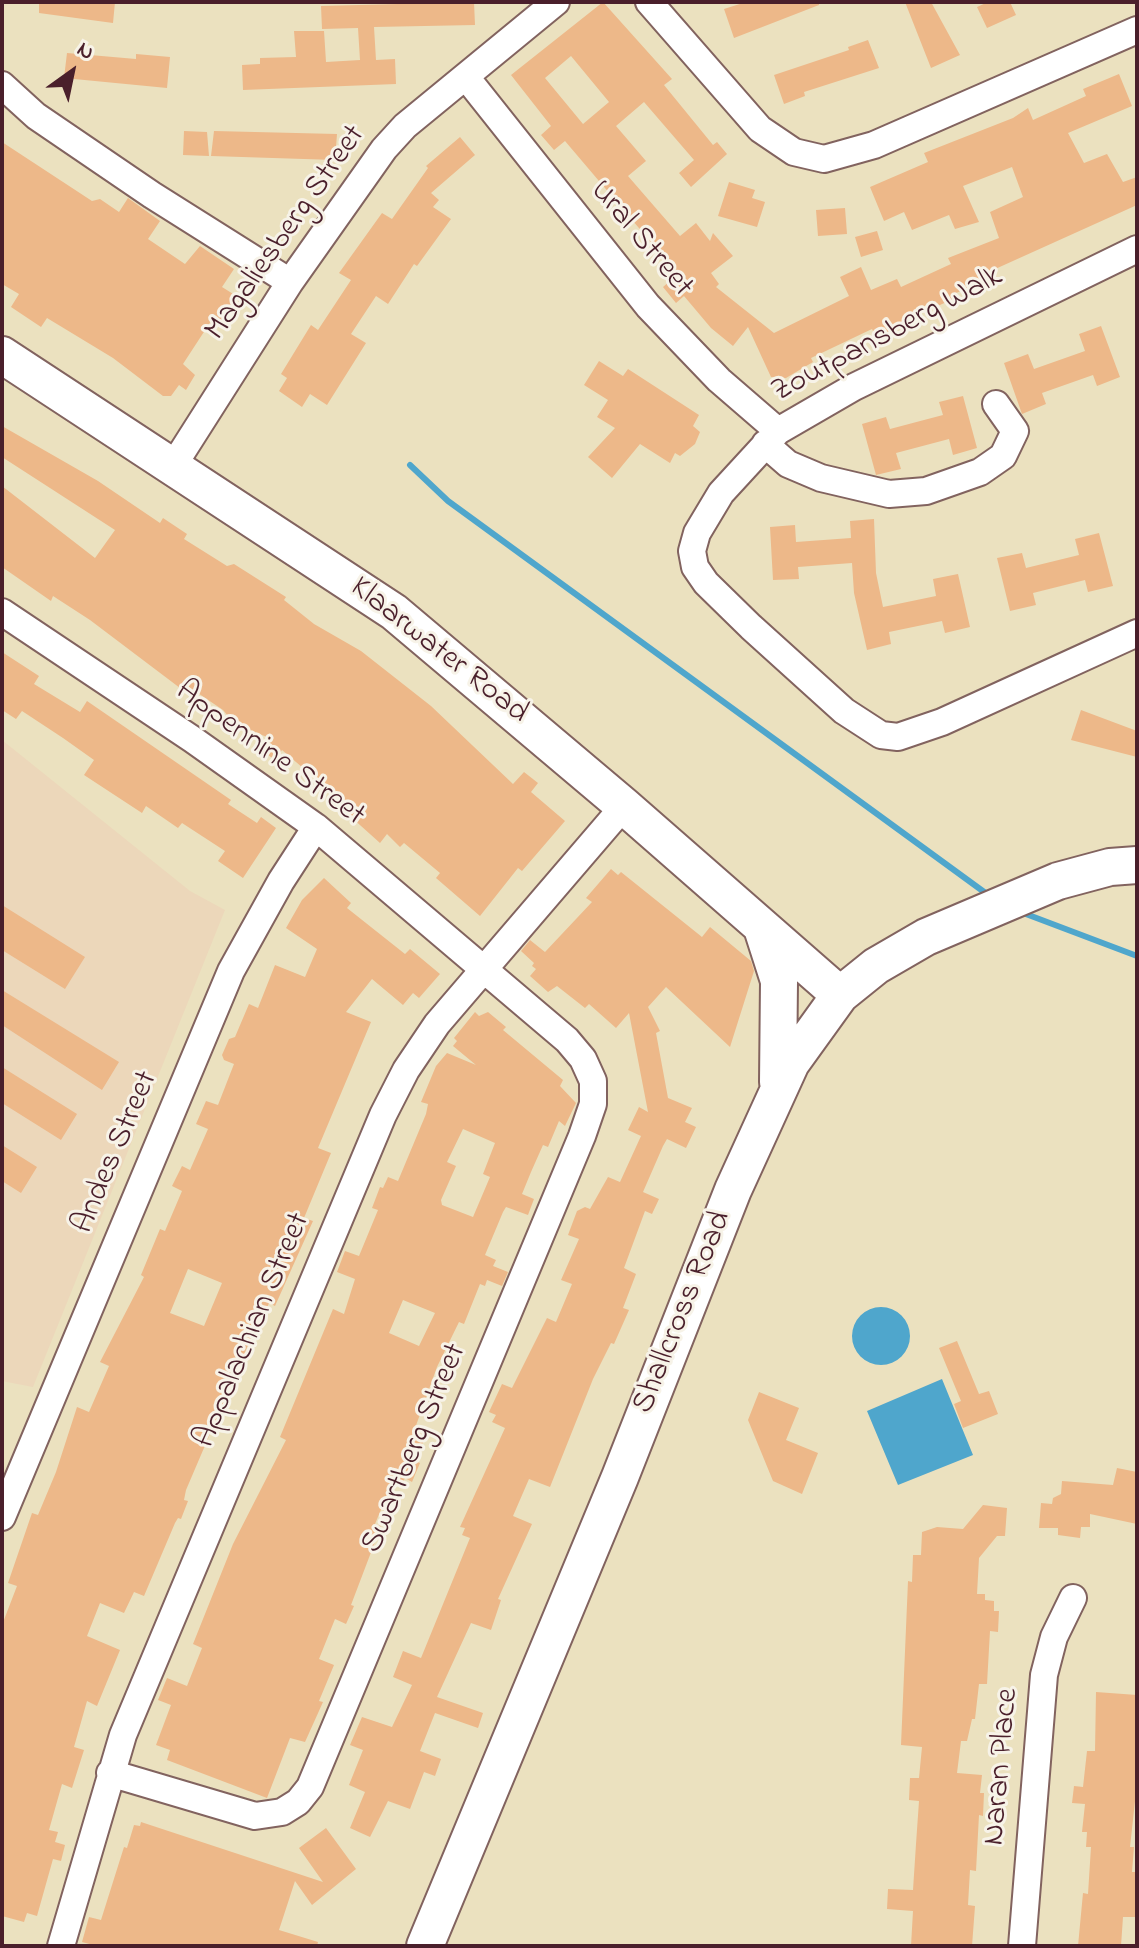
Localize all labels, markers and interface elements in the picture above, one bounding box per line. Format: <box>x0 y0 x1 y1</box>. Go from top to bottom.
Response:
north arrow <box>32 32 112 112</box>
text: N <box>70 34 100 69</box>
street label: Magaliesberg Street <box>198 119 376 349</box>
street label: Ural Street <box>580 173 700 307</box>
street label: Zoutpansberg Walk <box>766 259 1010 413</box>
street label: Klaarwater Road <box>341 570 535 734</box>
street label: Appennine Street <box>167 673 371 837</box>
street label: Andes Street <box>66 1066 168 1240</box>
street label: Shallcross Road <box>626 1206 742 1420</box>
street label: Appalachian Street <box>187 1208 321 1454</box>
street label: Swartberg Street <box>355 1339 477 1559</box>
street label: Naran Place <box>977 1687 1029 1847</box>

